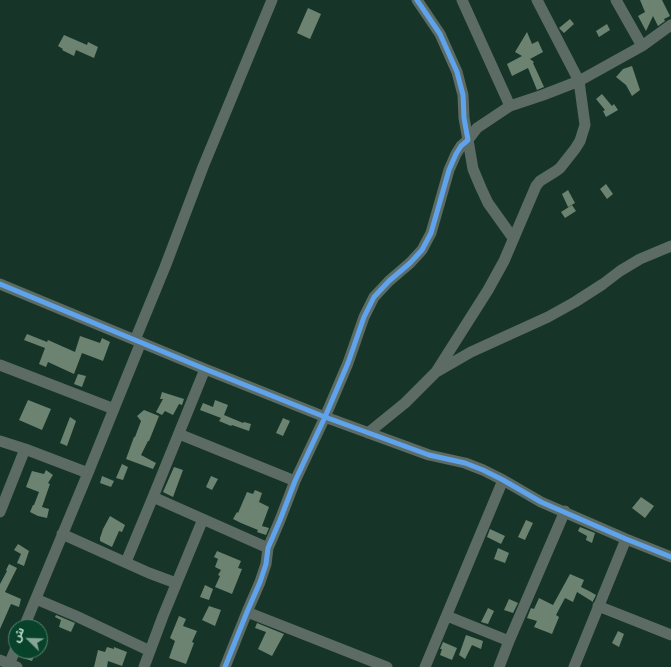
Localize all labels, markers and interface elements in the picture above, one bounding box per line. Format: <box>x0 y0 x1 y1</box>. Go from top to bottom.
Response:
north arrow <box>8 619 48 659</box>
text: ش <box>8 625 26 644</box>

